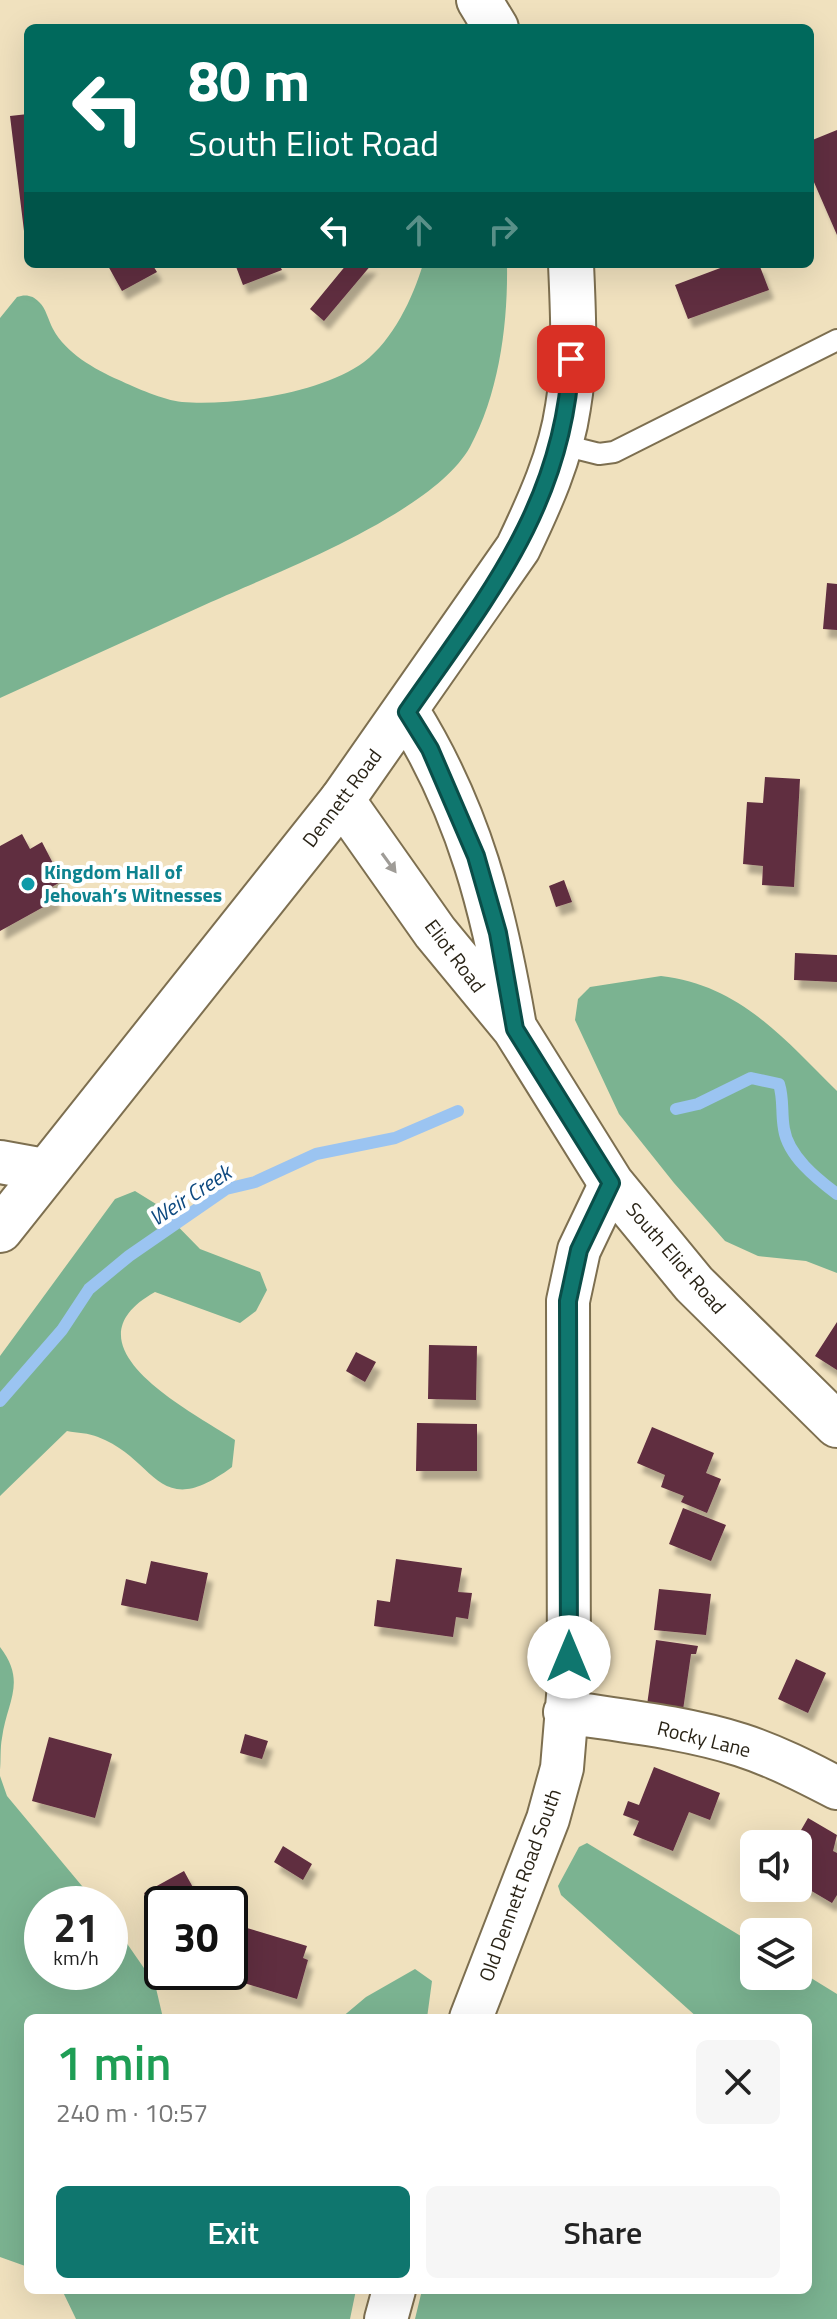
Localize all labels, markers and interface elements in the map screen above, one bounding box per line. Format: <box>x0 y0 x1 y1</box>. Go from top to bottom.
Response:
text: 80 m <box>188 38 310 123</box>
icon: left <box>56 56 160 160</box>
text: South Eliot Road <box>188 115 439 170</box>
icon: left <box>313 208 357 252</box>
icon: ahead <box>397 208 441 252</box>
icon: right <box>481 208 525 252</box>
pin <box>537 325 605 393</box>
icon: arrive <box>549 337 593 381</box>
street label: Dennett Road <box>294 742 389 853</box>
one-way arrow <box>380 852 396 873</box>
place label: Kingdom Hall of Jehovah’s Witnesses <box>44 856 222 910</box>
marker: Kingdom Hall of Jehovah’s Witnesses <box>19 875 37 893</box>
street label: Eliot Road <box>417 912 493 999</box>
water label: Weir Creek <box>142 1154 240 1234</box>
street label: South Eliot Road <box>619 1195 734 1320</box>
position arrow <box>527 1615 611 1699</box>
street label: Rocky Lane <box>654 1712 754 1765</box>
street label: Old Dennett Road South <box>470 1784 569 1986</box>
map controls <box>740 1830 812 1990</box>
button: sound <box>740 1830 812 1902</box>
speed limit sign: 30 <box>144 1886 248 1990</box>
text: 21 <box>54 1897 98 1958</box>
button: layers <box>740 1918 812 1990</box>
text: km/h <box>53 1942 99 1973</box>
text: 1 min <box>56 2026 171 2099</box>
button: close <box>696 2040 780 2124</box>
text: 240 m · 10:57 <box>56 2093 208 2132</box>
button: Exit <box>56 2186 410 2278</box>
button: Share <box>426 2186 780 2278</box>

